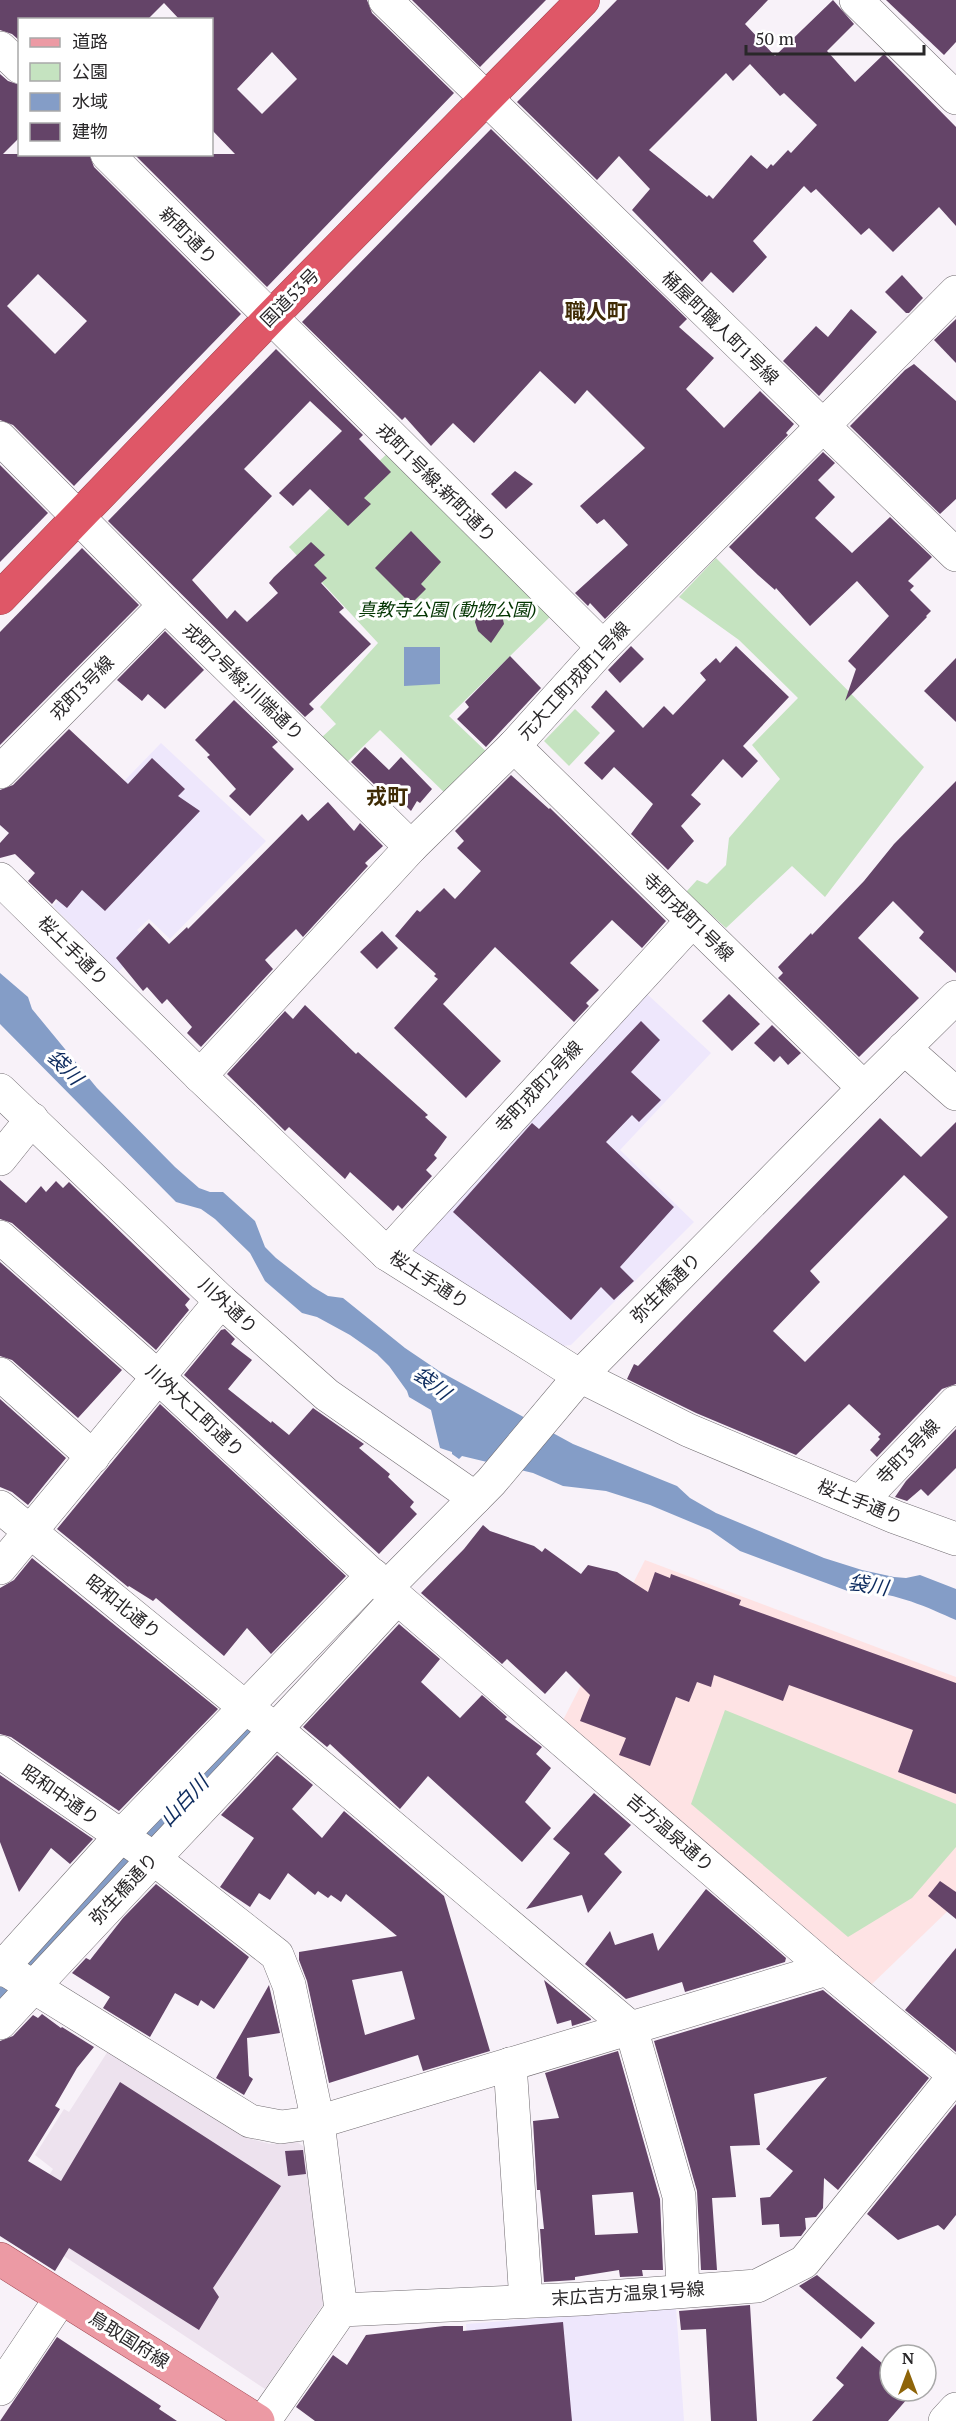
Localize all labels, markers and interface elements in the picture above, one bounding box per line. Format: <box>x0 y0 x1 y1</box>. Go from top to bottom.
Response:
legend <box>18 18 213 156</box>
scale bar <box>746 18 924 56</box>
text: 50 m <box>755 26 795 50</box>
text: 道路 <box>72 29 108 53</box>
text: 公園 <box>72 59 108 83</box>
text: 水域 <box>72 89 108 113</box>
text: 建物 <box>72 119 108 143</box>
street label: 新町通り <box>155 201 223 269</box>
street label: 国道53号 <box>255 263 324 332</box>
street label: 桶屋町職人町1号線 <box>657 265 784 389</box>
district label: 職人町 <box>565 297 628 325</box>
street label: 戎町1号線;新町通り <box>372 417 502 547</box>
park label: 真教寺公園 (動物公園) <box>358 597 536 621</box>
street label: 元大工町戎町1号線 <box>512 616 634 745</box>
street label: 戎町2号線;川端通り <box>178 617 309 745</box>
street label: 戎町3号線 <box>44 650 119 725</box>
district label: 戎町 <box>366 782 408 810</box>
street label: 寺町戎町1号線 <box>638 867 739 966</box>
street label: 桜土手通り <box>33 910 114 991</box>
street label: 寺町戎町2号線 <box>489 1035 587 1138</box>
water label: 袋川 <box>42 1043 90 1092</box>
street label: 桜土手通り <box>385 1245 474 1314</box>
street label: 弥生橋通り <box>625 1247 706 1328</box>
street label: 川外通り <box>194 1272 263 1339</box>
street label: 川外大工町通り <box>141 1359 250 1462</box>
water label: 袋川 <box>408 1360 458 1407</box>
street label: 寺町3号線 <box>870 1414 944 1489</box>
street label: 桜土手通り <box>814 1473 907 1529</box>
water label: 袋川 <box>846 1568 892 1601</box>
street label: 昭和北通り <box>81 1569 166 1644</box>
street label: 昭和中通り <box>17 1759 104 1830</box>
water label: 山白川 <box>153 1768 215 1832</box>
street label: 吉方温泉通り <box>622 1788 719 1877</box>
street label: 弥生橋通り <box>84 1847 163 1929</box>
street label: 末広吉方温泉1号線 <box>550 2276 705 2310</box>
street label: 鳥取国府線 <box>85 2305 174 2373</box>
north arrow <box>878 2343 938 2403</box>
text: N <box>902 2347 914 2369</box>

